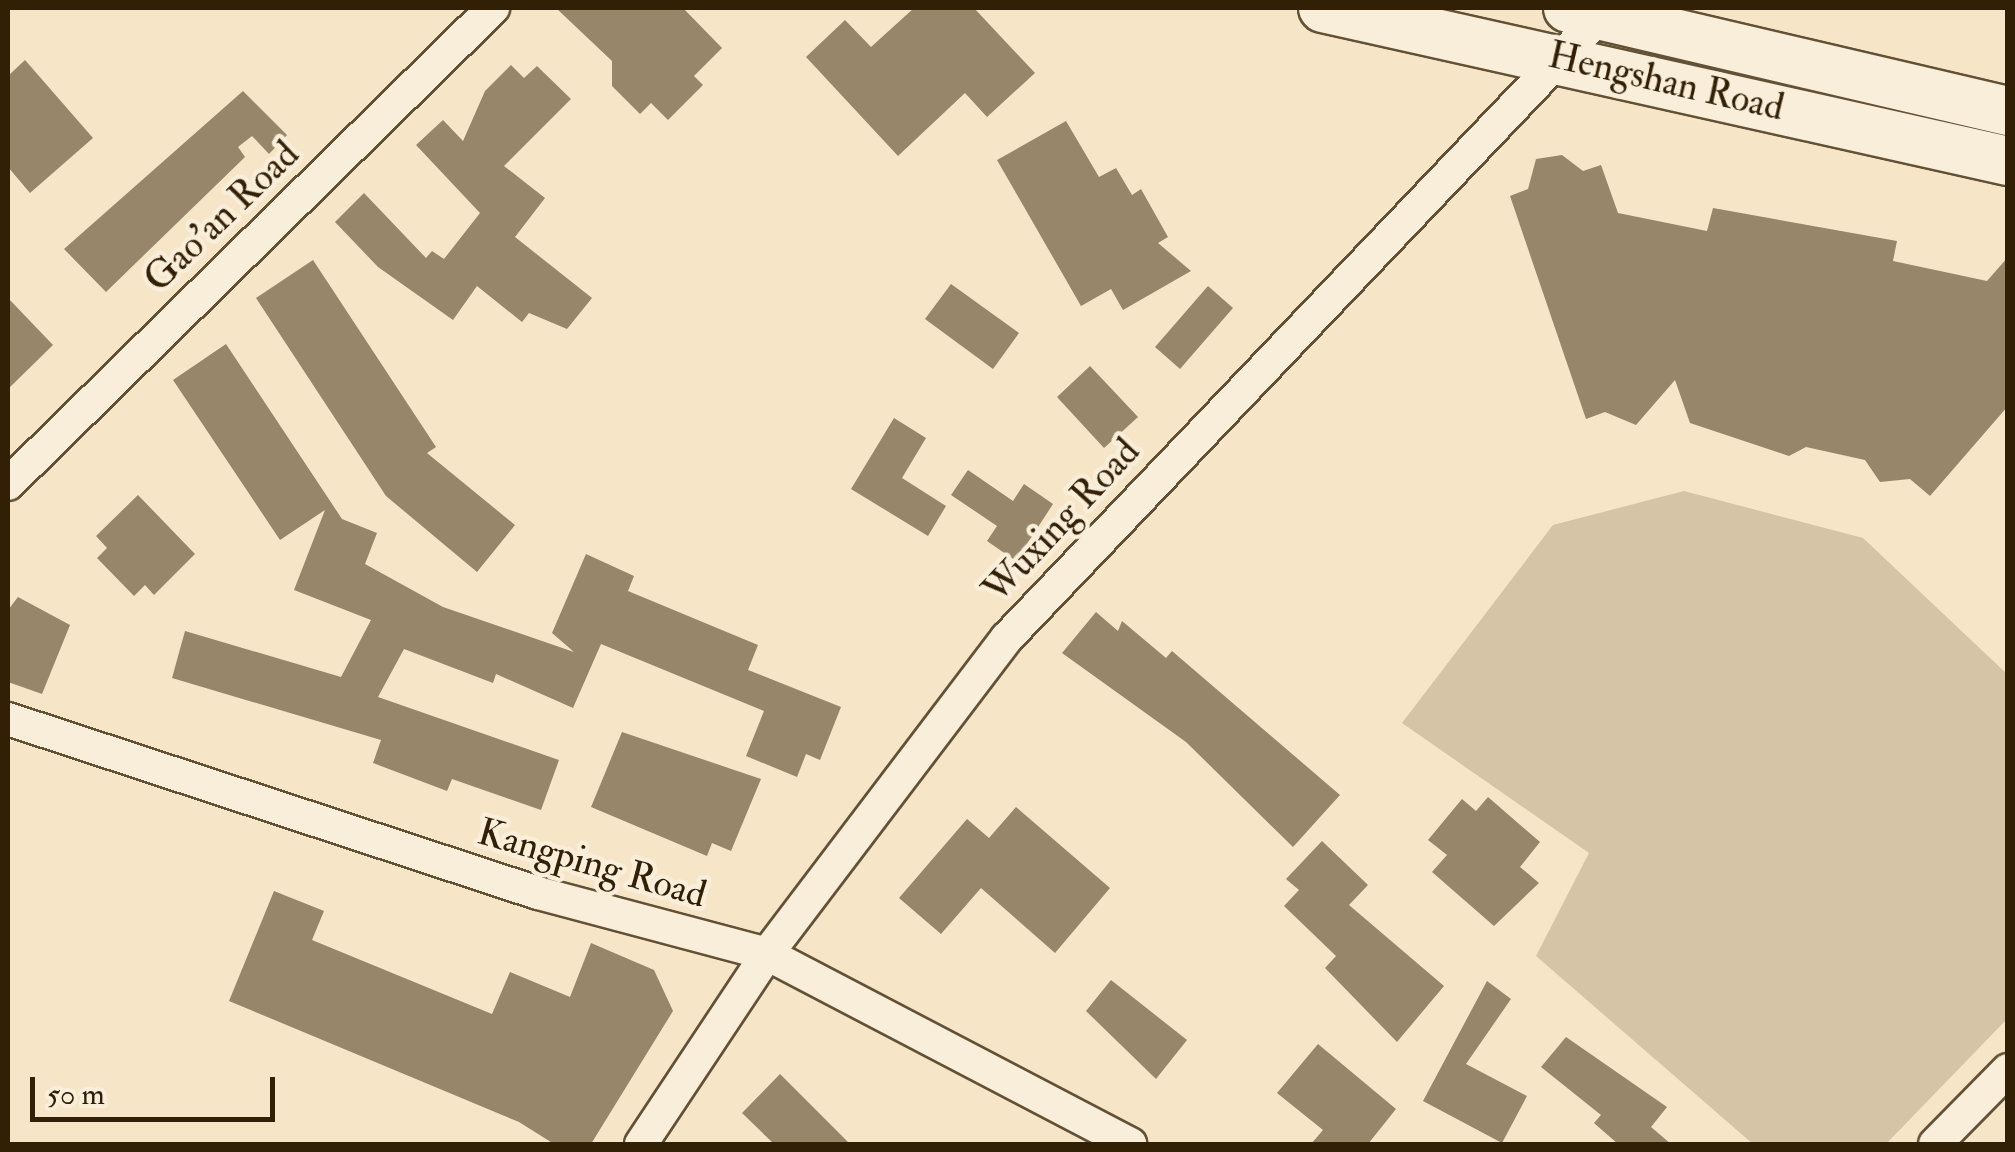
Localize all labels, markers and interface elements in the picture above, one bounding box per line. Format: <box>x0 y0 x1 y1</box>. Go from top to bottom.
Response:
street label: Hengshan Road <box>1544 33 1788 131</box>
street label: Gao'an Road <box>135 132 309 302</box>
street label: Wuxing Road <box>974 429 1150 613</box>
street label: Kangping Road <box>473 810 711 918</box>
scale bar <box>35 1057 280 1119</box>
text: 50 m <box>47 1076 105 1113</box>

